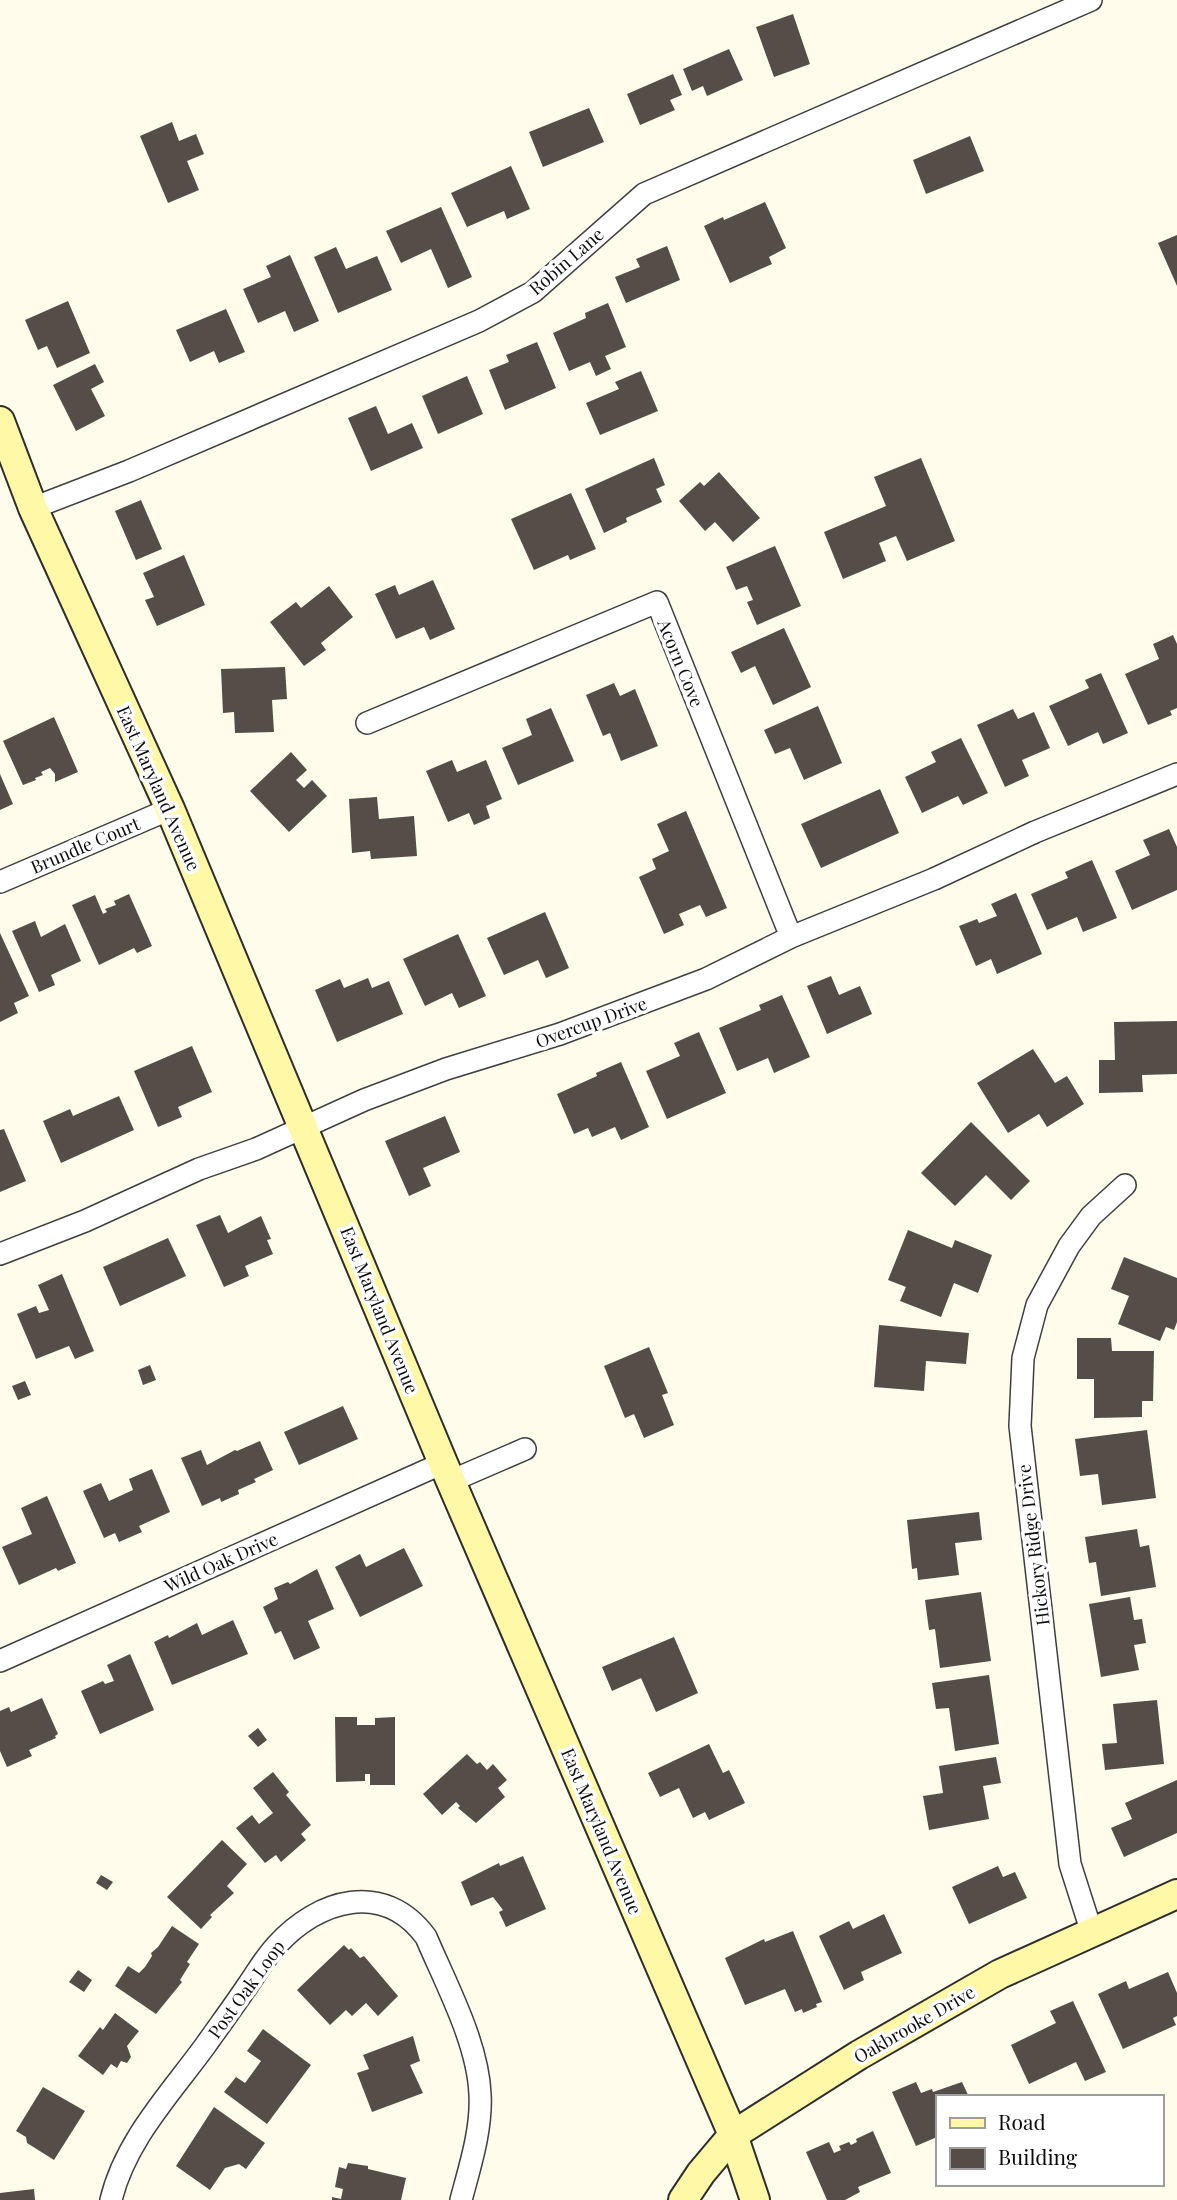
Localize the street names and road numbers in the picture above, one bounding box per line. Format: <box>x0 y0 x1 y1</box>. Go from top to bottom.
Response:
street label: Robin Lane <box>524 222 608 300</box>
street label: Acorn Cove <box>652 614 710 711</box>
street label: East Maryland Avenue <box>112 702 206 874</box>
street label: Brundle Court <box>27 811 144 879</box>
street label: Overcup Drive <box>532 991 650 1053</box>
street label: East Maryland Avenue <box>335 1223 425 1397</box>
street label: Hickory Ridge Drive <box>1011 1463 1055 1627</box>
street label: Wild Oak Drive <box>160 1526 281 1598</box>
street label: East Maryland Avenue <box>556 1744 648 1918</box>
street label: Post Oak Loop <box>202 1935 290 2043</box>
street label: Oakbrooke Drive <box>849 1980 979 2068</box>

